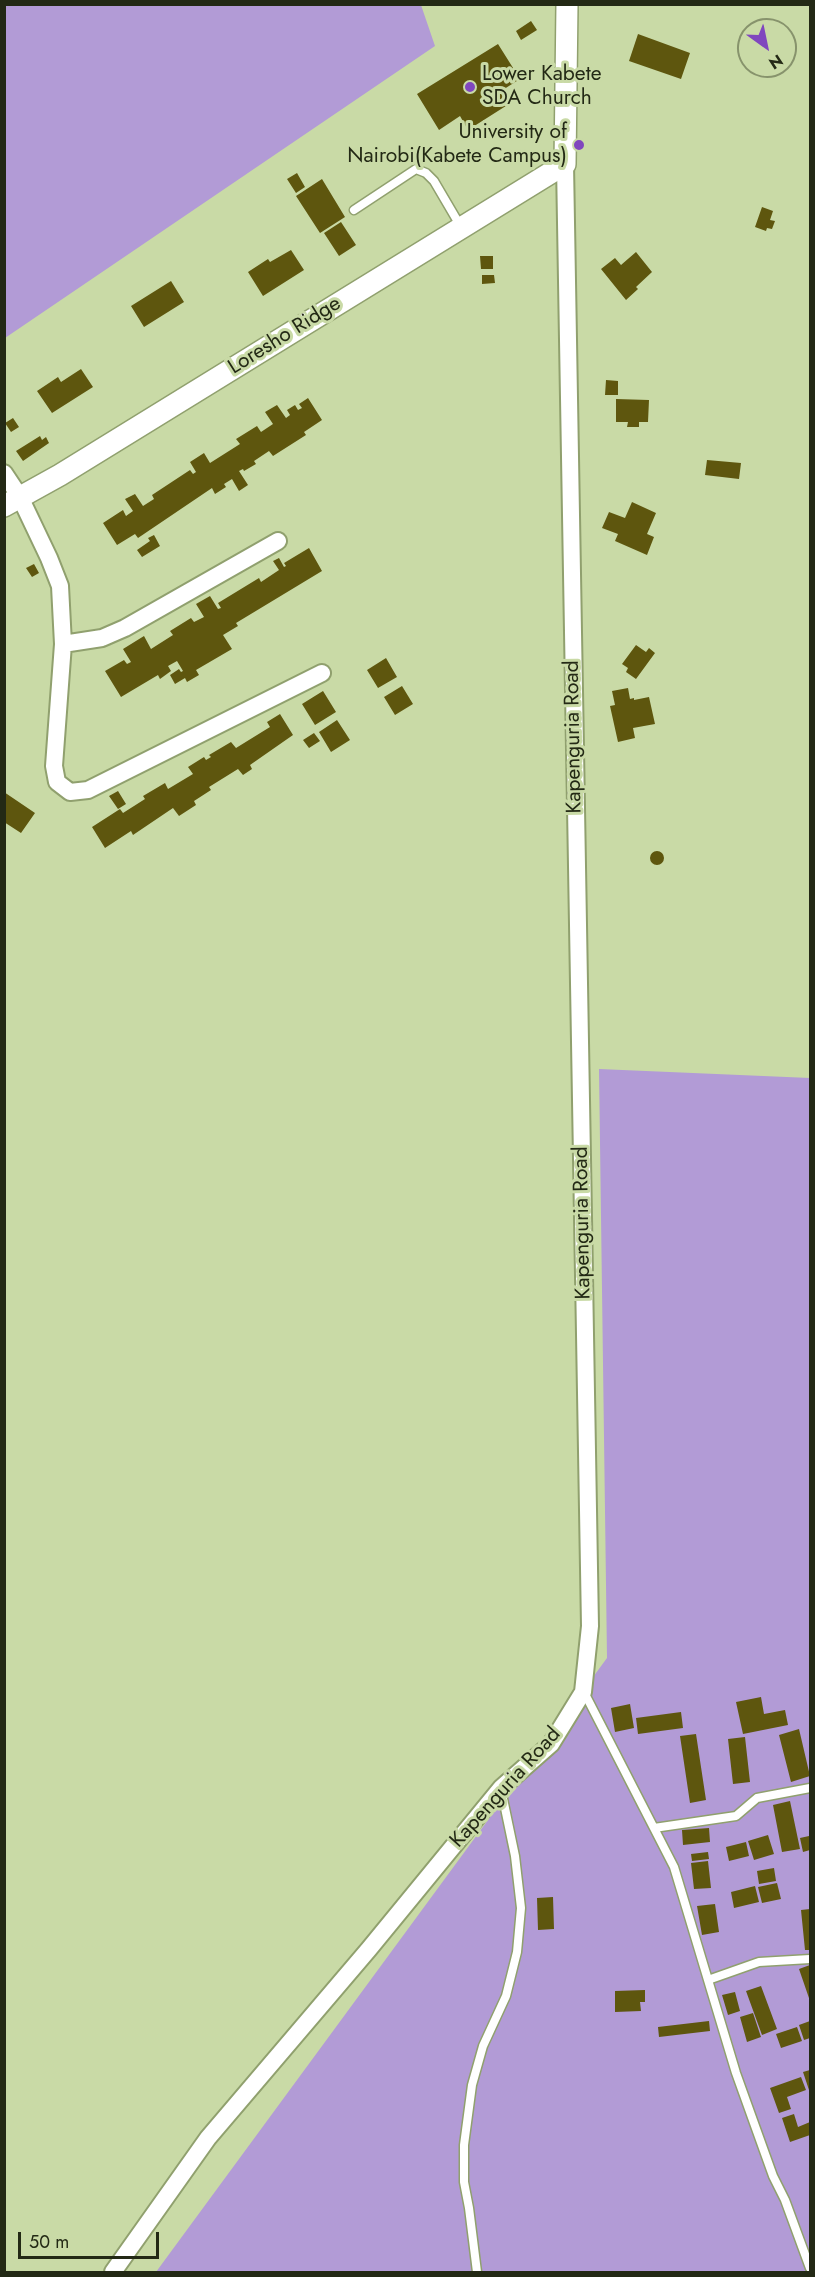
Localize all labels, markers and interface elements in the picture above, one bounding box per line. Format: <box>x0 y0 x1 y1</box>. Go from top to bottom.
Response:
north arrow <box>737 18 797 78</box>
text: N <box>764 49 788 75</box>
place label: Lower Kabete SDA Church <box>482 62 601 112</box>
marker: Lower Kabete SDA Church <box>463 80 477 94</box>
place label: University of Nairobi(Kabete Campus) <box>347 120 567 170</box>
marker: University of Nairobi(Kabete Campus) <box>572 138 586 152</box>
street label: Loresho Ridge <box>224 291 346 381</box>
street label: Kapenguria Road <box>560 660 588 814</box>
street label: Kapenguria Road <box>569 1146 597 1300</box>
street label: Kapenguria Road <box>445 1723 567 1853</box>
scale bar <box>21 2220 162 2258</box>
text: 50 m <box>29 2229 69 2255</box>

